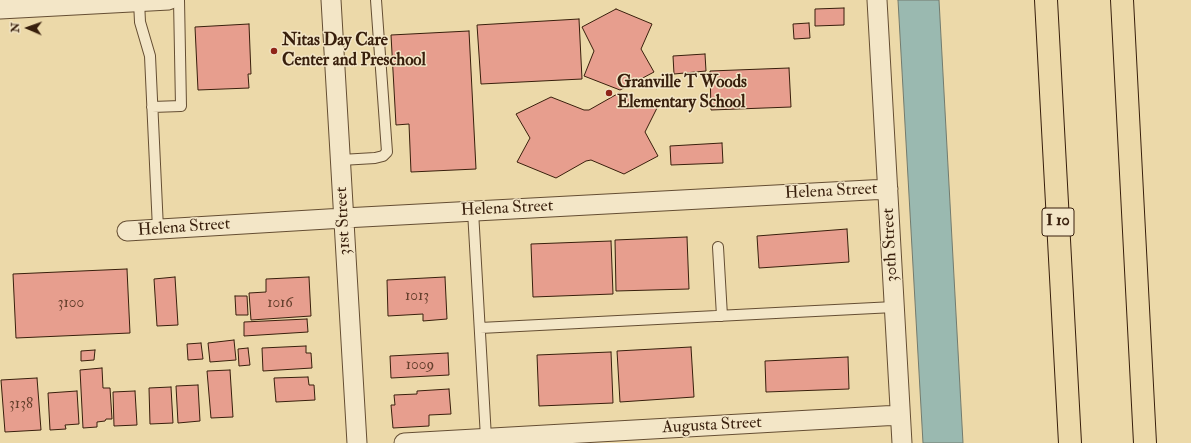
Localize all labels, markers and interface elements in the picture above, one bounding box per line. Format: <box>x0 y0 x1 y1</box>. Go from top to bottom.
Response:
north arrow <box>8 8 48 48</box>
text: N <box>9 22 22 33</box>
place label: Nitas Day Care Center and Preschool <box>282 31 426 71</box>
marker: Nitas Day Care Center and Preschool <box>269 46 279 56</box>
place label: Granville T Woods Elementary School <box>617 73 747 113</box>
marker: Granville T Woods Elementary School <box>604 88 614 98</box>
street label: Helena Street <box>784 179 878 205</box>
street label: 31st Street <box>332 186 356 256</box>
street label: Helena Street <box>460 196 554 222</box>
street label: 30th Street <box>879 207 903 283</box>
road number: I 10 <box>1042 208 1074 236</box>
street label: Helena Street <box>137 215 231 241</box>
house number: 1013 <box>405 288 429 306</box>
house number: 3100 <box>58 295 84 313</box>
house number: 1016 <box>267 295 293 313</box>
house number: 1009 <box>406 357 434 375</box>
house number: 3138 <box>9 396 33 414</box>
street label: Augusta Street <box>662 413 762 439</box>

